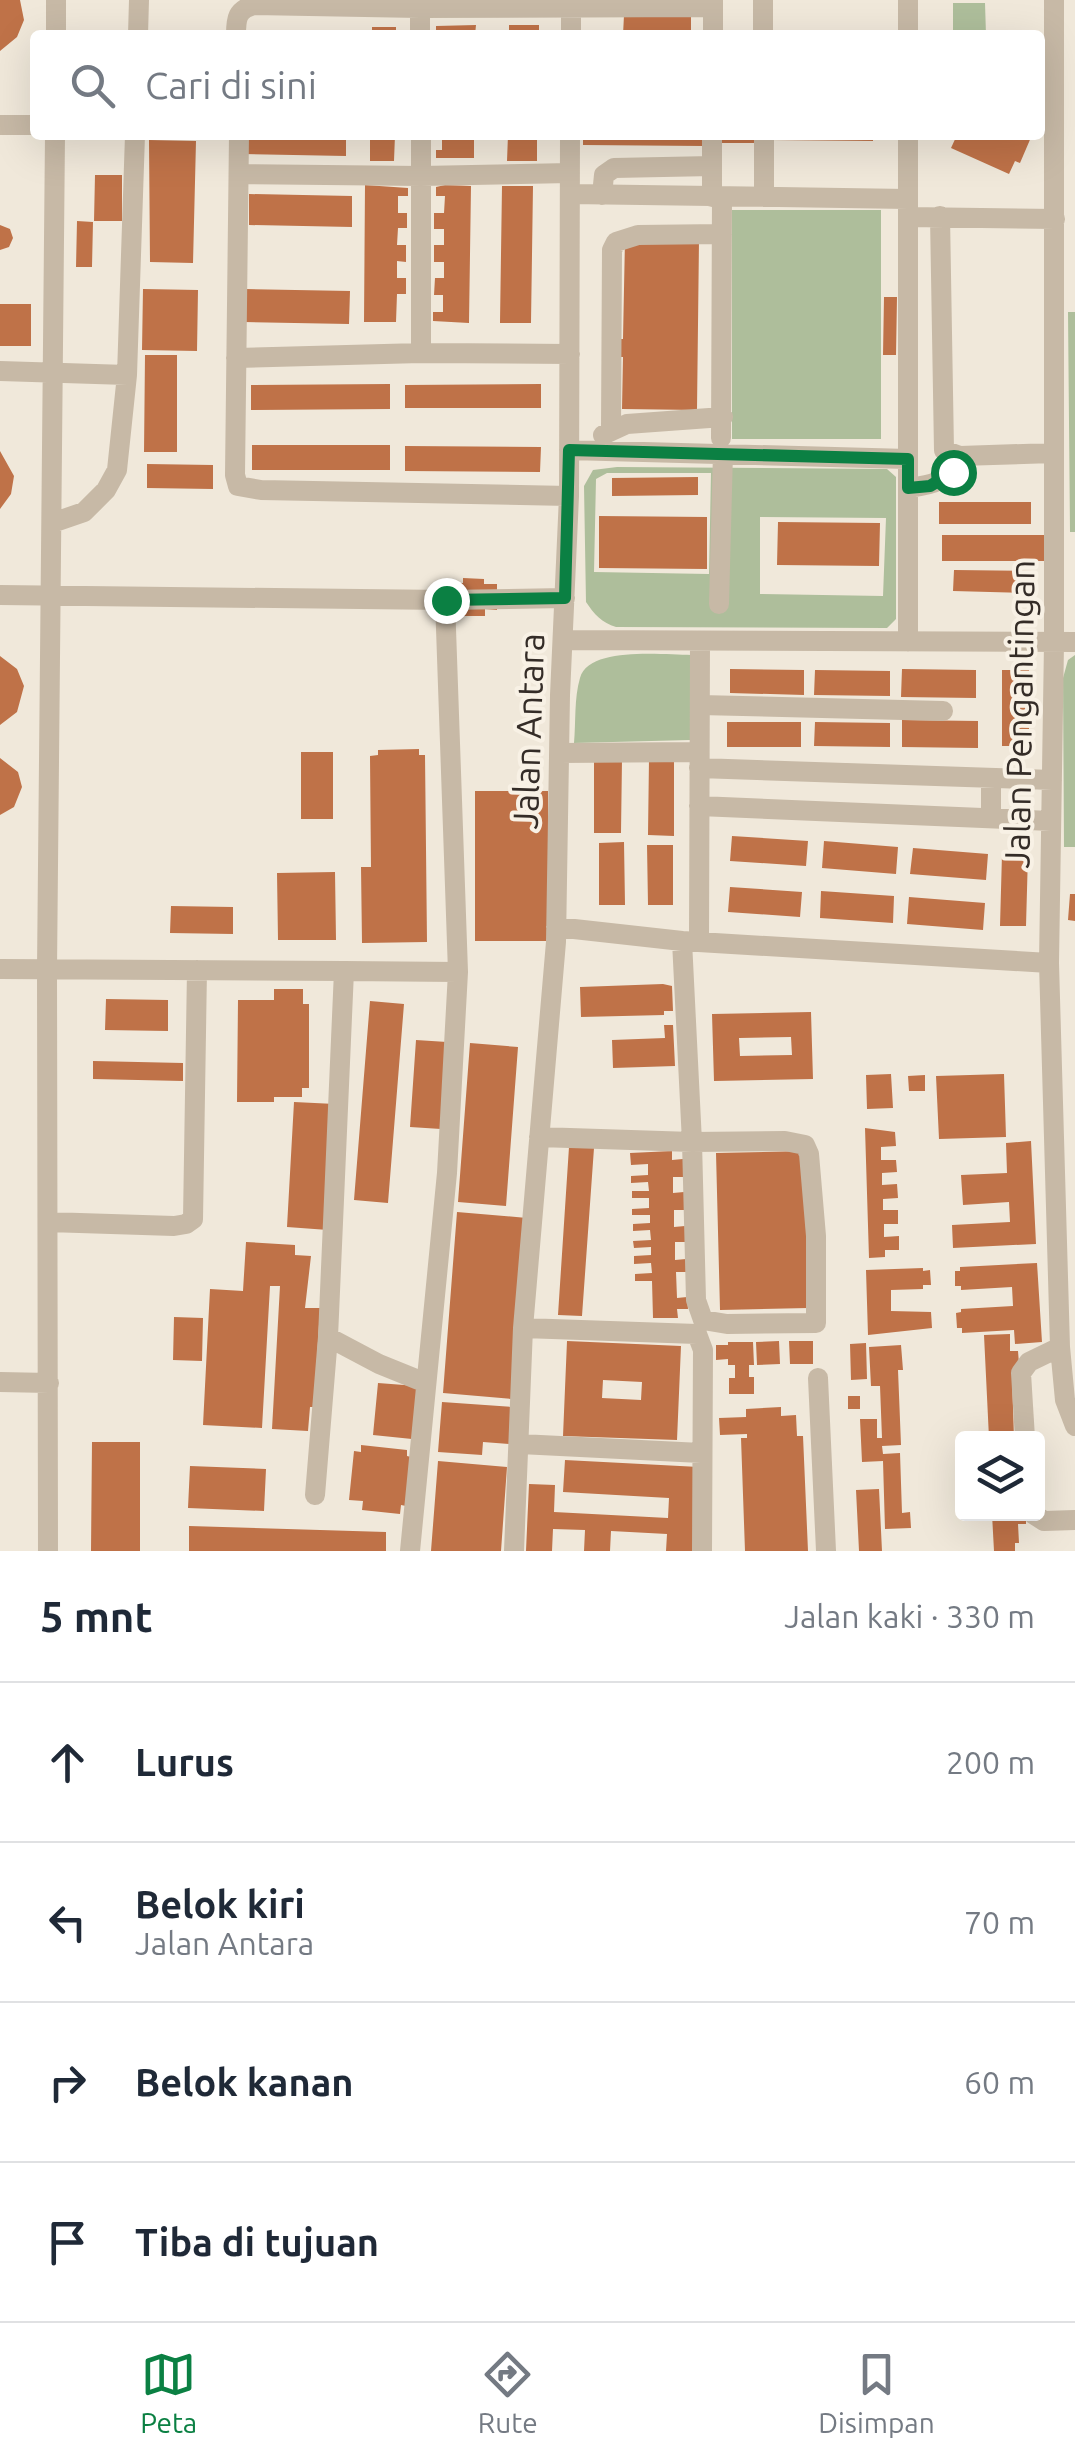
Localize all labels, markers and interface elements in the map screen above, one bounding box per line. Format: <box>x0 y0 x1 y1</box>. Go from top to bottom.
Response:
search box <box>30 30 1045 140</box>
icon: search <box>65 58 120 113</box>
text: Cari di sini <box>145 64 317 106</box>
route start <box>931 450 977 496</box>
street label: Jalan Pengantingan <box>996 559 1042 869</box>
route end <box>424 578 470 624</box>
street label: Jalan Antara <box>505 632 551 830</box>
map controls <box>955 1431 1045 1521</box>
button: layers <box>955 1431 1045 1521</box>
text: 5 mnt <box>40 1593 153 1640</box>
text: Jalan kaki · 330 m <box>784 1598 1035 1634</box>
icon: ahead <box>40 1735 95 1790</box>
text: Lurus <box>135 1741 234 1783</box>
text: 200 m <box>946 1744 1035 1780</box>
text: Belok kiri <box>135 1883 305 1925</box>
icon: left <box>40 1895 95 1950</box>
text: 70 m <box>964 1904 1035 1940</box>
text: Jalan Antara <box>135 1925 314 1961</box>
icon: right <box>40 2055 95 2110</box>
text: Belok kanan <box>135 2061 354 2103</box>
text: 60 m <box>964 2064 1035 2100</box>
icon: arrive <box>40 2215 95 2270</box>
text: Tiba di tujuan <box>135 2221 379 2263</box>
tab: Peta <box>140 2347 197 2438</box>
tab: Rute <box>478 2347 538 2438</box>
tab: Disimpan <box>818 2347 935 2438</box>

